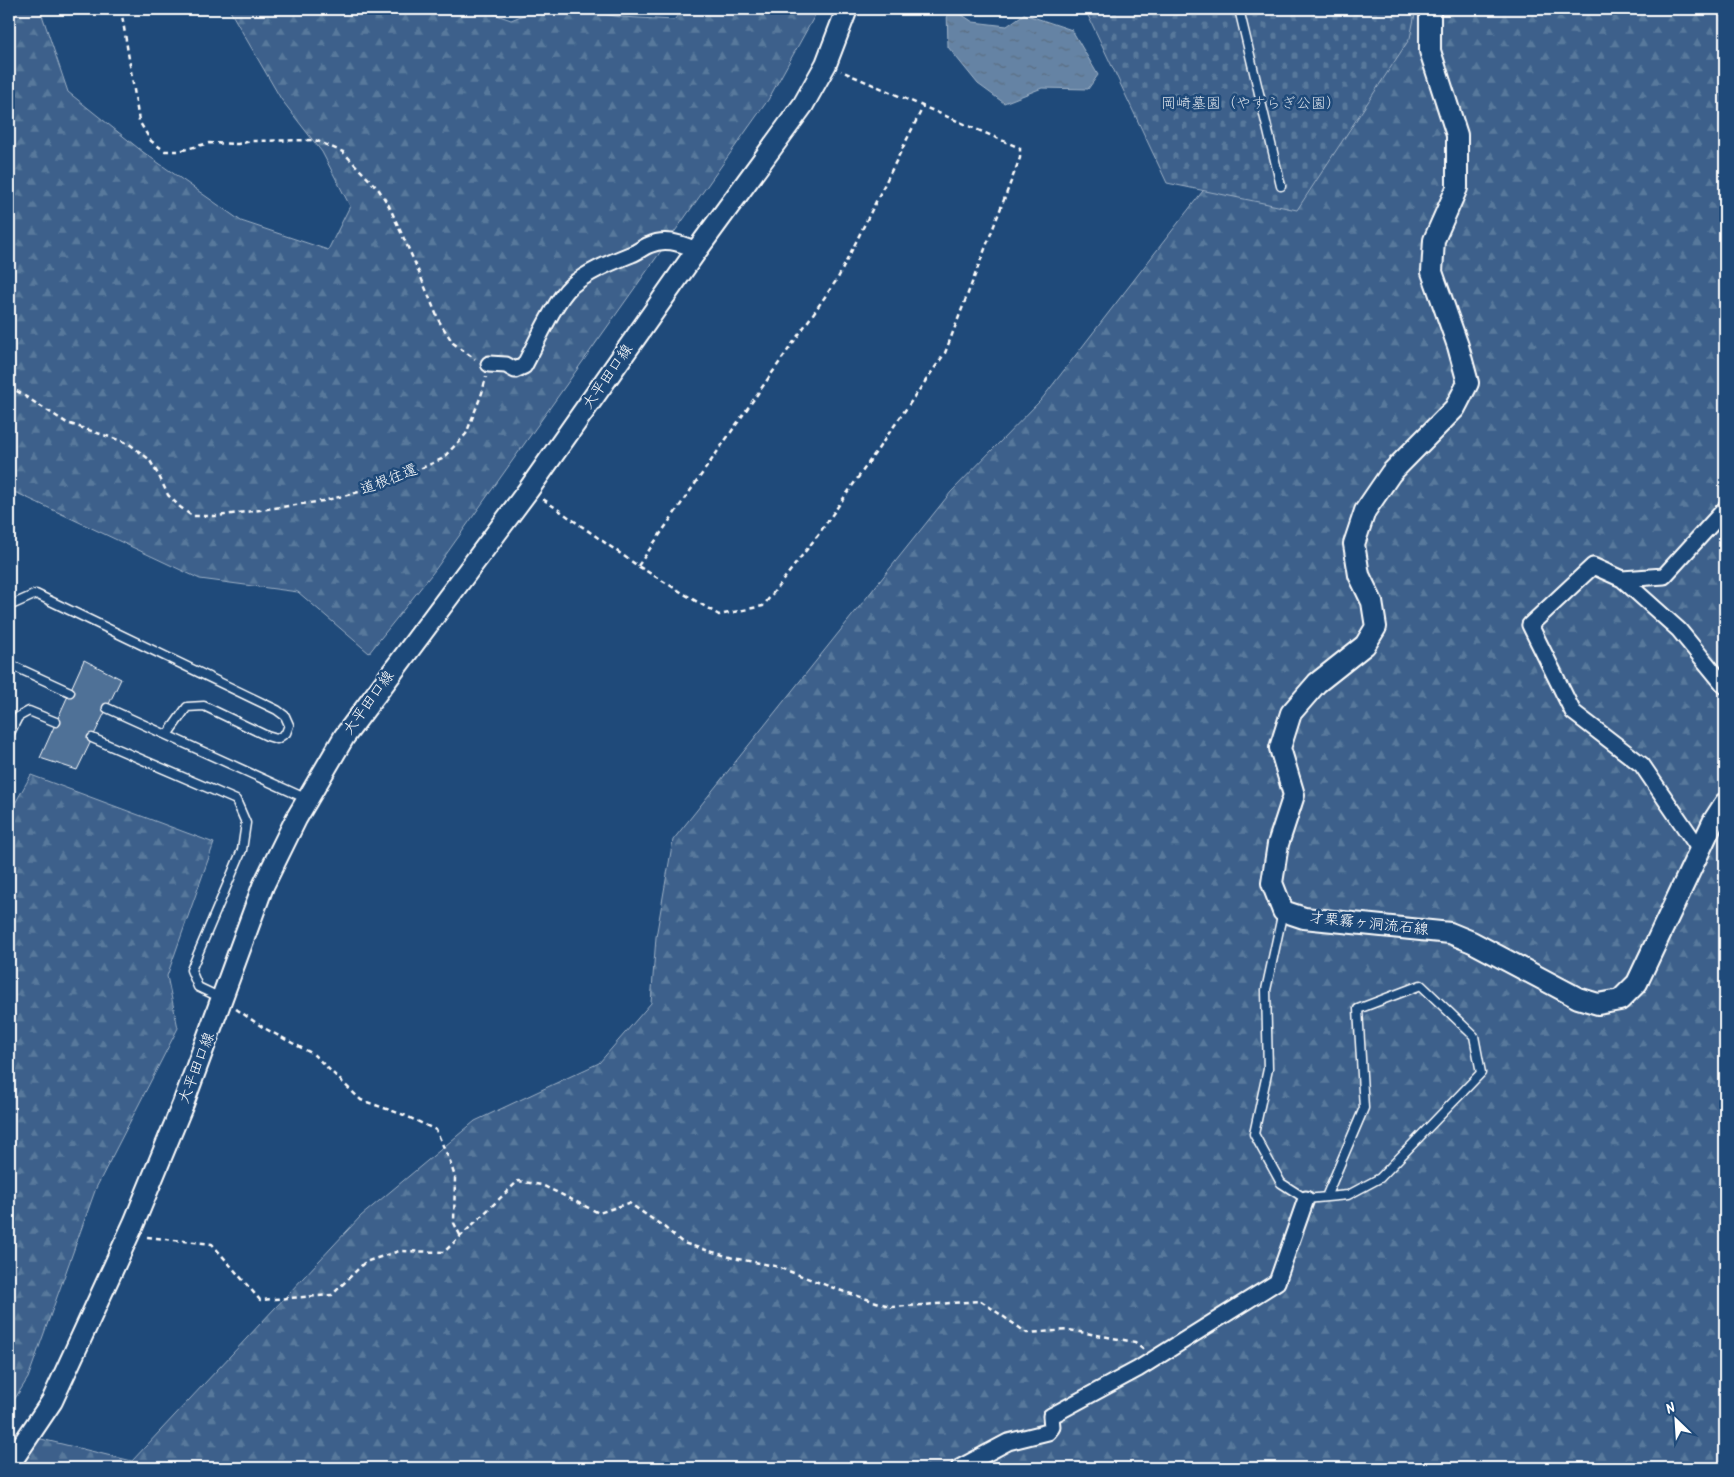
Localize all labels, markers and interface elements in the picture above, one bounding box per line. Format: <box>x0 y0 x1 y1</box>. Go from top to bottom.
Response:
park label: 岡崎墓園（やすらぎ公園） <box>1161 92 1341 116</box>
street label: 大平田口線 <box>577 339 639 415</box>
street label: 道根往還 <box>357 458 421 502</box>
street label: 大平田口線 <box>337 666 401 740</box>
street label: 才栗霧ヶ洞流石線 <box>1308 906 1430 942</box>
street label: 大平田口線 <box>172 1029 222 1107</box>
north arrow <box>1652 1394 1702 1444</box>
text: N <box>1662 1397 1680 1421</box>

